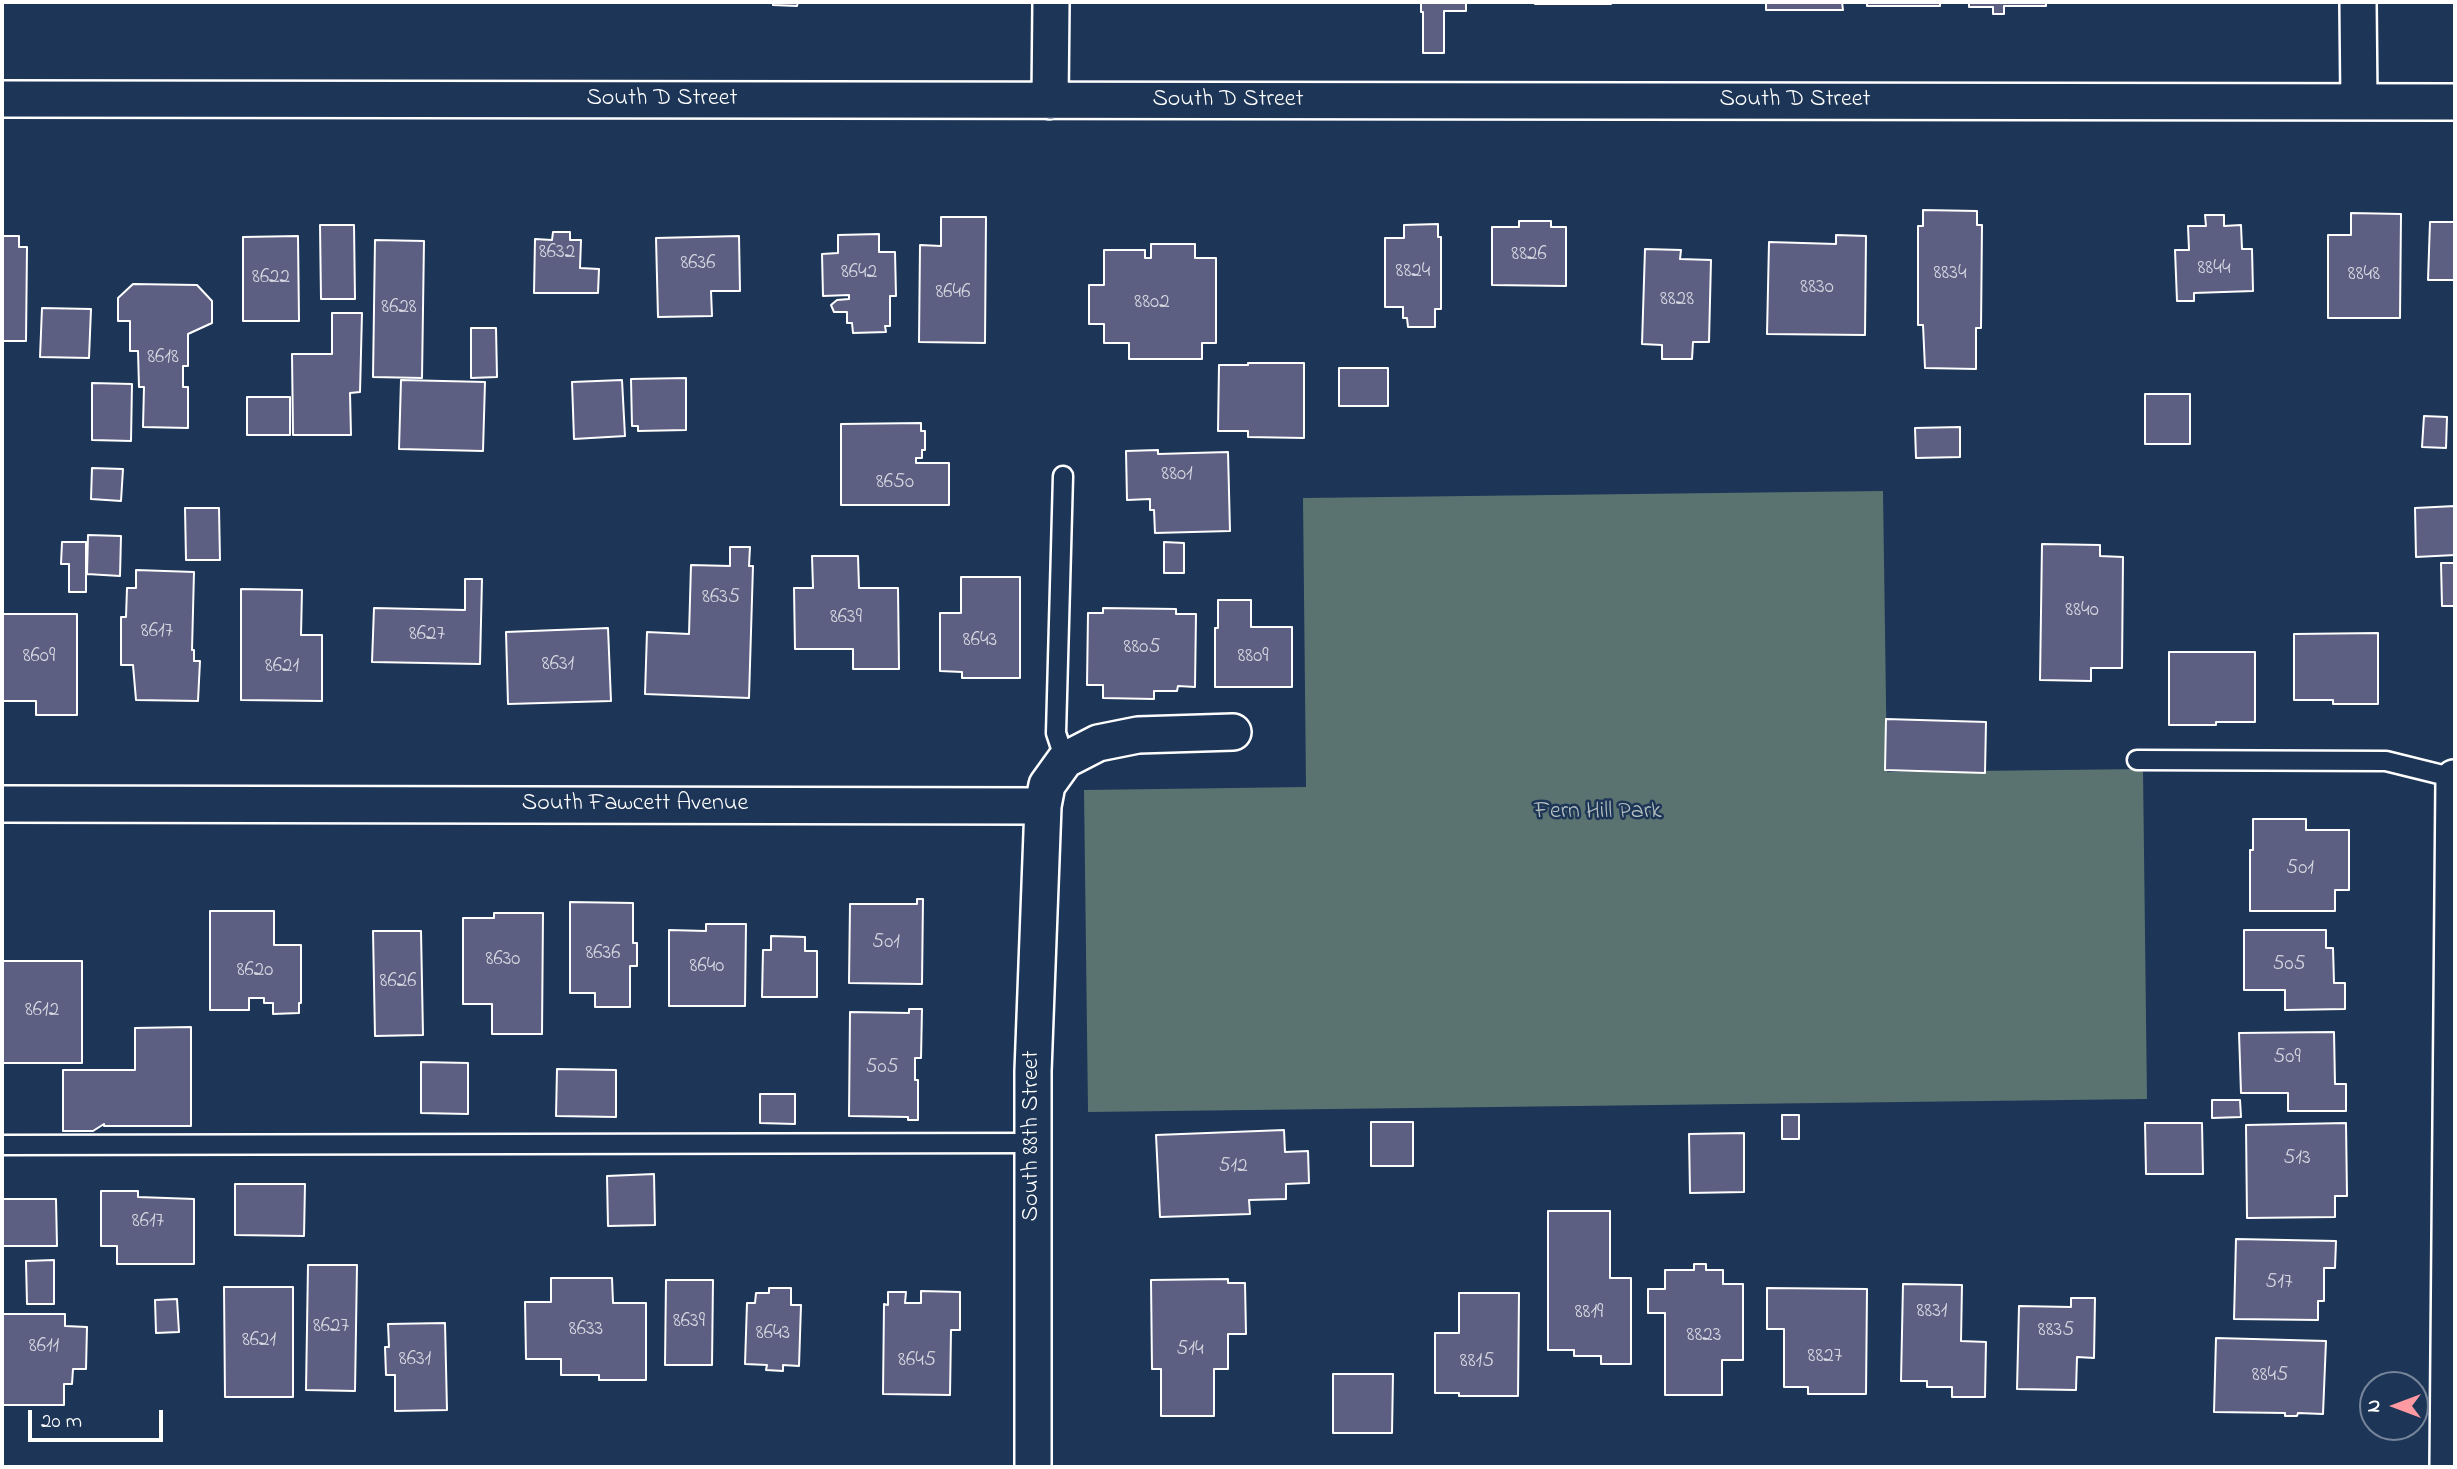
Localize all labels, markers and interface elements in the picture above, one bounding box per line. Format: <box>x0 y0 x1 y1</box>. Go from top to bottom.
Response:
street label: South D Street <box>586 86 738 114</box>
street label: South D Street <box>1152 87 1304 115</box>
street label: South D Street <box>1719 87 1871 115</box>
house number: 8632 <box>539 241 575 267</box>
house number: 8826 <box>1511 243 1547 269</box>
house number: 8636 <box>680 252 716 278</box>
house number: 8844 <box>2197 257 2231 283</box>
house number: 8824 <box>1396 260 1430 286</box>
house number: 8642 <box>841 261 877 287</box>
house number: 8834 <box>1933 262 1967 288</box>
house number: 8848 <box>2348 263 2380 289</box>
house number: 8622 <box>252 266 290 292</box>
house number: 8830 <box>1800 276 1834 302</box>
house number: 8646 <box>935 281 971 307</box>
house number: 8828 <box>1660 288 1694 314</box>
house number: 8802 <box>1134 291 1170 317</box>
house number: 8628 <box>381 296 417 322</box>
house number: 8618 <box>147 346 179 372</box>
house number: 8801 <box>1161 463 1193 489</box>
house number: 8650 <box>876 471 914 497</box>
house number: 8635 <box>702 586 740 612</box>
house number: 8840 <box>2065 599 2099 625</box>
house number: 8639 <box>830 606 862 632</box>
house number: 8617 <box>141 620 173 646</box>
house number: 8627 <box>409 623 445 649</box>
house number: 8643 <box>963 629 997 655</box>
house number: 8805 <box>1124 636 1160 662</box>
house number: 8609 <box>23 645 55 671</box>
house number: 8809 <box>1237 645 1269 671</box>
house number: 8631 <box>542 653 574 679</box>
house number: 8621 <box>265 655 299 681</box>
street label: South Fawcett Avenue <box>522 791 748 819</box>
park label: Fern Hill Park <box>1534 799 1662 827</box>
house number: 501 <box>2286 857 2314 883</box>
house number: 501 <box>872 931 900 957</box>
house number: 8636 <box>585 942 621 968</box>
house number: 8630 <box>486 948 520 974</box>
house number: 505 <box>2272 953 2306 979</box>
house number: 8640 <box>690 955 724 981</box>
house number: 8620 <box>237 959 273 985</box>
house number: 8626 <box>380 970 416 996</box>
house number: 8612 <box>25 999 59 1025</box>
house number: 509 <box>2273 1046 2301 1072</box>
street label: South 88th Street <box>1019 1051 1047 1221</box>
house number: 505 <box>865 1056 899 1082</box>
house number: 513 <box>2283 1147 2311 1173</box>
house number: 512 <box>1218 1155 1248 1181</box>
house number: 8617 <box>132 1210 164 1236</box>
house number: 517 <box>2265 1271 2293 1297</box>
house number: 8831 <box>1916 1300 1948 1326</box>
house number: 8819 <box>1575 1301 1603 1327</box>
house number: 8639 <box>673 1310 705 1336</box>
house number: 8627 <box>313 1315 349 1341</box>
house number: 8633 <box>569 1318 603 1344</box>
house number: 8835 <box>2038 1319 2074 1345</box>
house number: 8643 <box>756 1322 790 1348</box>
house number: 8823 <box>1687 1324 1721 1350</box>
house number: 8621 <box>242 1329 276 1355</box>
house number: 8611 <box>29 1335 59 1361</box>
house number: 514 <box>1176 1338 1204 1364</box>
house number: 8827 <box>1808 1345 1842 1371</box>
house number: 8631 <box>399 1348 431 1374</box>
house number: 8645 <box>898 1349 936 1375</box>
house number: 8815 <box>1460 1350 1494 1376</box>
house number: 8845 <box>2252 1364 2288 1390</box>
north arrow <box>2359 1371 2429 1441</box>
scale bar <box>32 1396 166 1440</box>
text: N <box>2361 1400 2388 1412</box>
text: 20 m <box>41 1407 82 1437</box>

